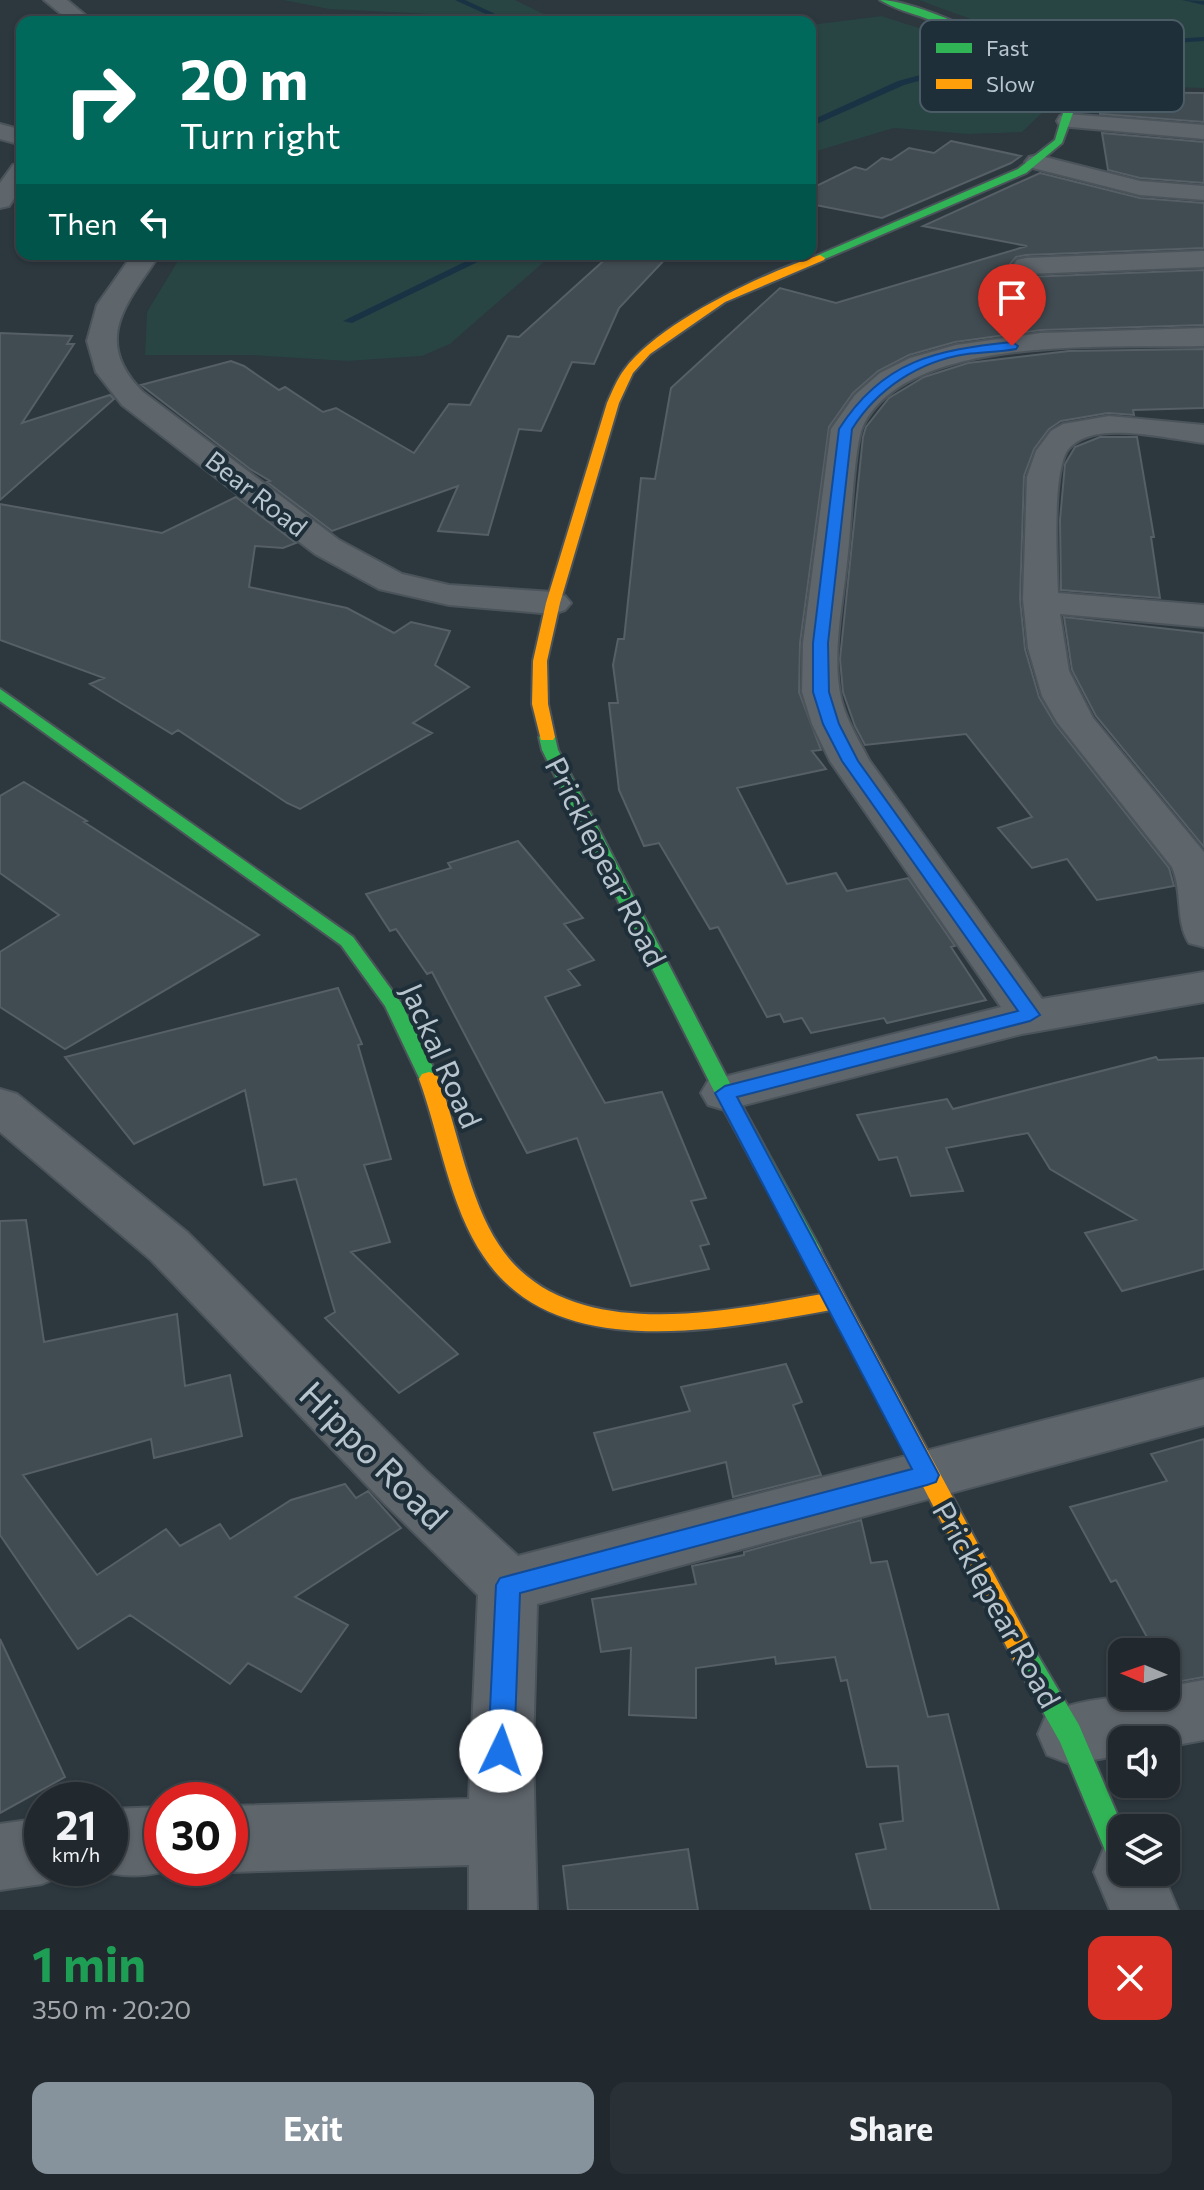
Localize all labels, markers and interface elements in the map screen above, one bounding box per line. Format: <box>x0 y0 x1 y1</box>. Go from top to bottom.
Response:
legend <box>920 20 1184 112</box>
text: Fast <box>986 34 1029 61</box>
text: 20 m <box>180 43 308 112</box>
icon: right <box>48 48 152 152</box>
text: Slow <box>986 70 1035 97</box>
text: Turn right <box>180 112 341 156</box>
icon: left <box>133 200 177 244</box>
text: Then <box>48 204 117 241</box>
pin <box>978 264 1046 346</box>
icon: arrive <box>990 276 1034 320</box>
street label: Bear Road <box>200 444 314 542</box>
street label: Pricklepear Road <box>538 750 676 972</box>
street label: Jackal Road <box>395 977 491 1133</box>
street label: Hippo Road <box>292 1371 458 1537</box>
street label: Pricklepear Road <box>926 1494 1070 1714</box>
north arrow <box>1108 1638 1180 1710</box>
map controls <box>1108 1638 1180 1886</box>
position arrow <box>459 1709 543 1793</box>
button: sound <box>1108 1726 1180 1798</box>
speed limit sign: 30 <box>144 1782 248 1886</box>
text: 21 <box>56 1799 96 1848</box>
button: layers <box>1108 1814 1180 1886</box>
text: km/h <box>52 1842 100 1866</box>
text: 1 min <box>32 1933 146 1992</box>
button: close <box>1088 1936 1172 2020</box>
text: 350 m · 20:20 <box>32 1993 191 2024</box>
button: Exit <box>32 2082 594 2174</box>
button: Share <box>610 2082 1172 2174</box>

